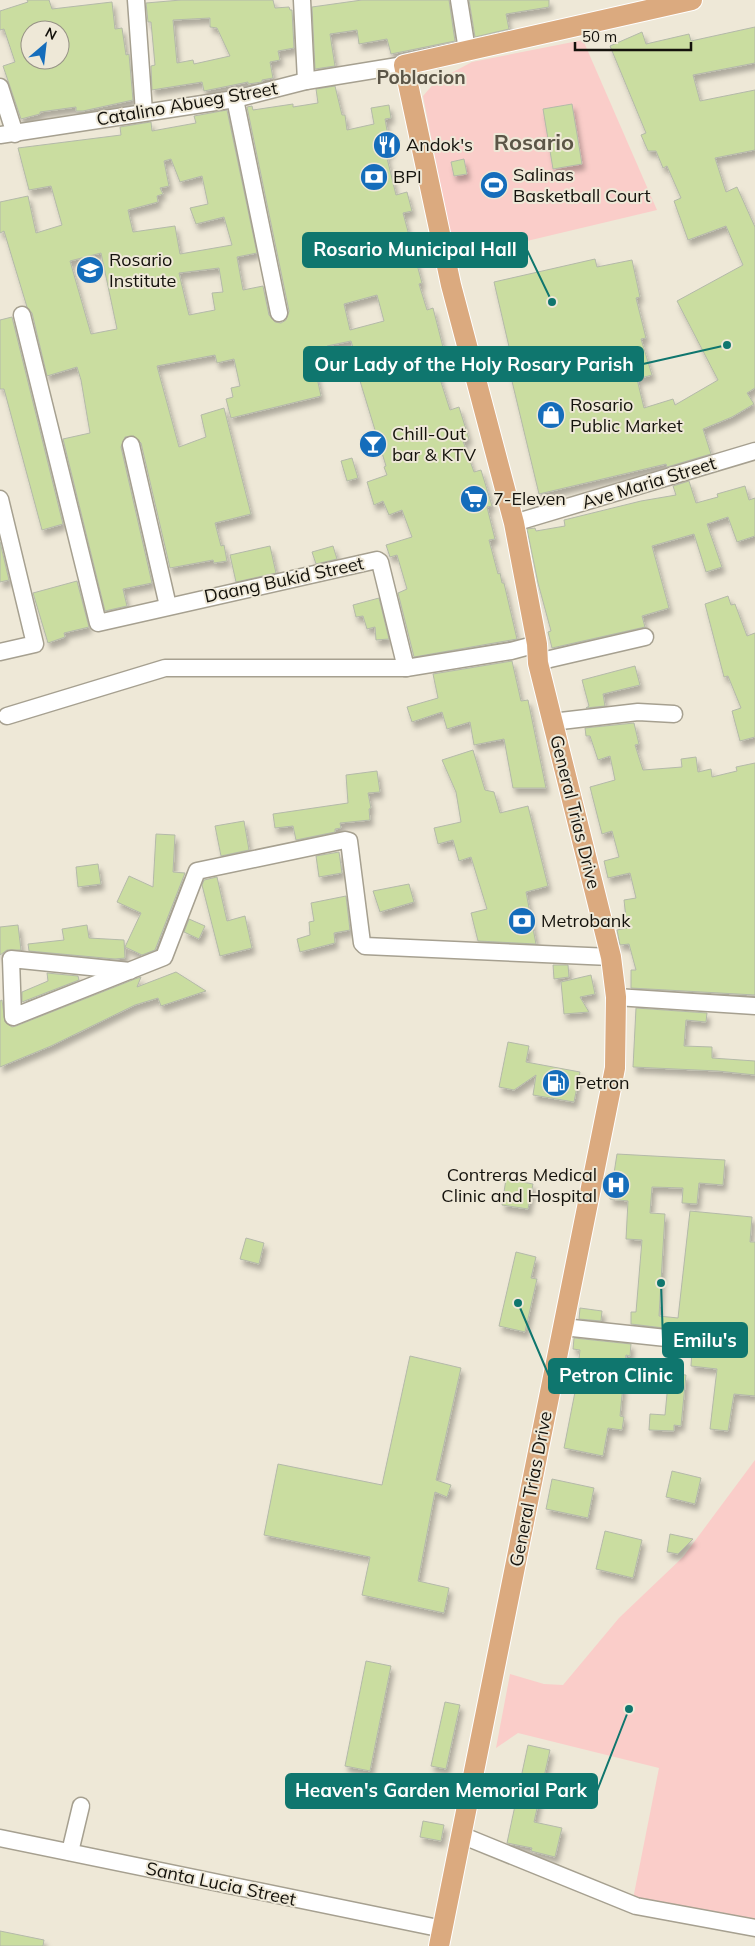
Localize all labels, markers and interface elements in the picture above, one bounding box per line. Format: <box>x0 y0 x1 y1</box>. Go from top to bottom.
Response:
north arrow <box>20 20 70 70</box>
scale bar <box>575 20 691 52</box>
text: N <box>42 23 60 44</box>
text: 50 m <box>582 27 617 46</box>
district label: Poblacion <box>376 65 466 89</box>
street label: Catalino Abueg Street <box>95 76 279 131</box>
district label: Rosario <box>494 128 574 156</box>
restaurant icon: Andok's <box>372 130 402 160</box>
place label: Andok's <box>406 133 473 156</box>
bank icon: BPI <box>359 162 389 192</box>
place label: Salinas Basketball Court <box>513 163 651 207</box>
place label: BPI <box>393 165 422 188</box>
sports icon: Salinas Basketball Court <box>479 170 509 200</box>
callout: Rosario Municipal Hall <box>303 233 527 267</box>
text: Rosario Municipal Hall <box>313 237 517 261</box>
place label: Rosario Institute <box>109 248 176 292</box>
school or university icon: Rosario Institute <box>75 255 105 285</box>
callout: Our Lady of the Holy Rosary Parish <box>304 347 643 381</box>
text: Our Lady of the Holy Rosary Parish <box>314 352 634 376</box>
place label: Rosario Public Market <box>570 393 683 437</box>
shop icon: Rosario Public Market <box>536 400 566 430</box>
place label: Chill-Out bar & KTV <box>392 422 477 466</box>
bar icon: Chill-Out bar & KTV <box>358 429 388 459</box>
street label: Ave Maria Street <box>579 451 719 514</box>
supermarket icon: 7-Eleven <box>459 484 489 514</box>
place label: 7-Eleven <box>493 487 566 510</box>
street label: Daang Bukid Street <box>202 551 366 608</box>
street label: General Trias Drive <box>545 733 606 891</box>
bank icon: Metrobank <box>507 906 537 936</box>
place label: Metrobank <box>541 909 631 932</box>
fuel station icon: Petron <box>541 1068 571 1098</box>
place label: Petron <box>575 1071 630 1094</box>
place label: Contreras Medical Clinic and Hospital <box>441 1163 597 1207</box>
hospital icon: Contreras Medical Clinic and Hospital <box>601 1170 631 1200</box>
callout: Emilu's <box>663 1323 747 1357</box>
text: Emilu's <box>673 1328 737 1352</box>
callout: Petron Clinic <box>549 1359 683 1393</box>
text: Petron Clinic <box>559 1363 673 1387</box>
street label: General Trias Drive <box>504 1409 557 1569</box>
callout: Heaven's Garden Memorial Park <box>286 1774 597 1808</box>
text: Heaven's Garden Memorial Park <box>295 1778 587 1802</box>
street label: Santa Lucia Street <box>144 1856 298 1911</box>

